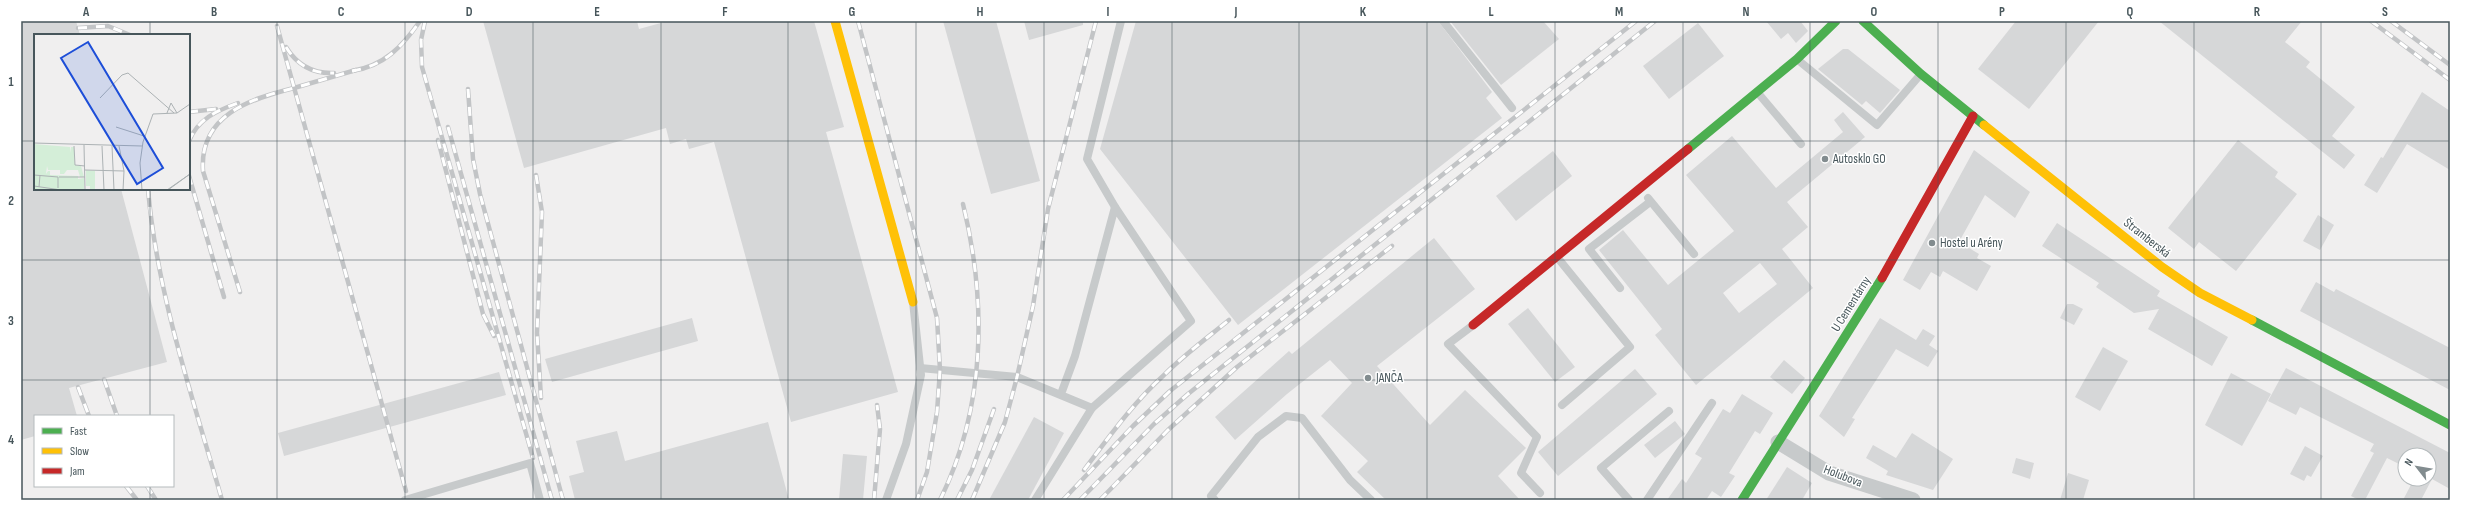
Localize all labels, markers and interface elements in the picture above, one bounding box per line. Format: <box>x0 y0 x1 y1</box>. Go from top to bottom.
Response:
text: A <box>82 4 90 20</box>
text: B <box>211 4 217 20</box>
text: C <box>338 4 345 20</box>
text: D <box>466 4 473 20</box>
text: E <box>594 4 600 20</box>
text: F <box>722 4 728 20</box>
text: G <box>849 4 856 20</box>
text: H <box>977 4 984 20</box>
text: I <box>1107 4 1110 20</box>
text: J <box>1234 4 1238 20</box>
text: K <box>1360 4 1367 20</box>
text: L <box>1488 4 1494 20</box>
text: M <box>1615 4 1623 20</box>
text: N <box>1743 4 1750 20</box>
text: O <box>1871 4 1878 20</box>
text: P <box>1999 4 2005 20</box>
text: Q <box>2127 4 2134 20</box>
text: R <box>2254 4 2261 20</box>
text: S <box>2382 4 2388 20</box>
inset map <box>34 34 190 190</box>
text: 1 <box>8 74 14 90</box>
place label: Autosklo GO <box>1832 151 1886 167</box>
marker: Autosklo GO <box>1820 154 1830 164</box>
text: 2 <box>8 193 14 209</box>
street label: Štramberská <box>2120 214 2174 261</box>
place label: Hostel u Arény <box>1940 235 2003 251</box>
marker: Hostel u Arény <box>1927 238 1937 248</box>
street label: U Cementárny <box>1828 273 1874 335</box>
text: 3 <box>8 313 14 329</box>
place label: JANČA <box>1375 369 1403 386</box>
marker: JANČA <box>1363 373 1373 383</box>
legend <box>34 415 174 487</box>
text: Fast <box>70 424 87 439</box>
text: 4 <box>8 432 14 448</box>
text: Slow <box>70 444 89 459</box>
north arrow <box>2397 447 2437 487</box>
text: N <box>2402 456 2416 468</box>
street label: Holubova <box>1821 461 1865 491</box>
text: Jam <box>69 464 85 479</box>

